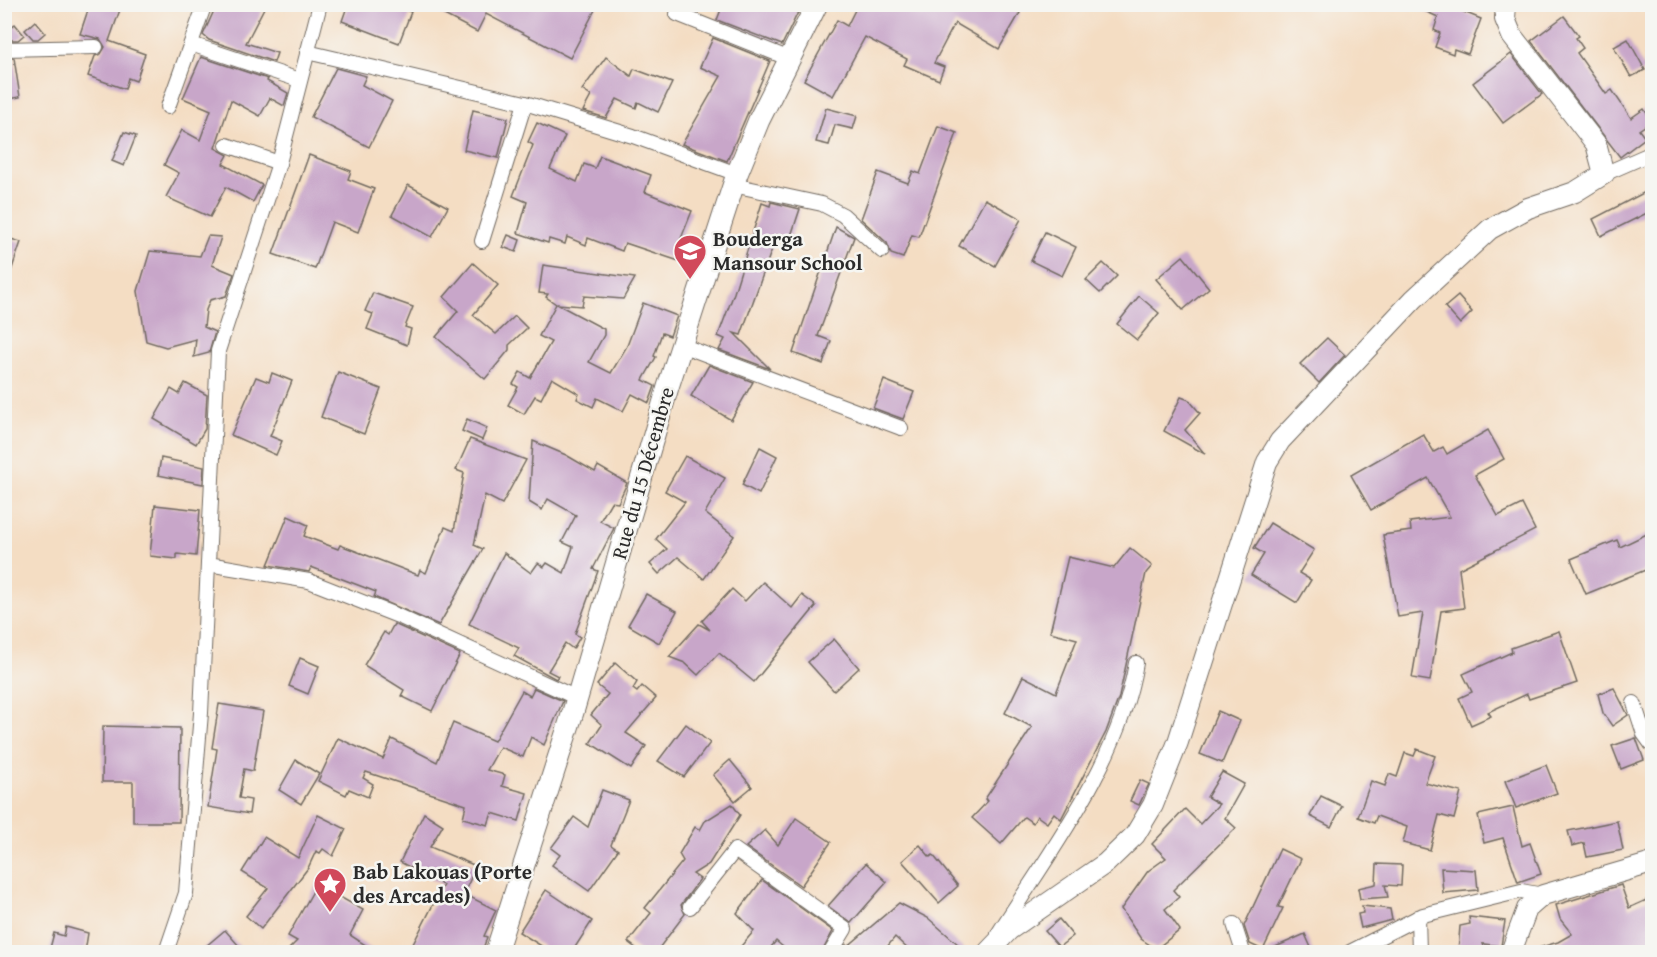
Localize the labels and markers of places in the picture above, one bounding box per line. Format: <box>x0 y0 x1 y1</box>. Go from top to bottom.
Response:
place label: Bouderga Mansour School <box>713 223 863 278</box>
school or university icon: Bouderga Mansour School <box>672 233 708 280</box>
place label: Bab Lakouas (Porte des Arcades) <box>353 856 532 911</box>
place icon: Bab Lakouas (Porte des Arcades) <box>312 866 348 913</box>

